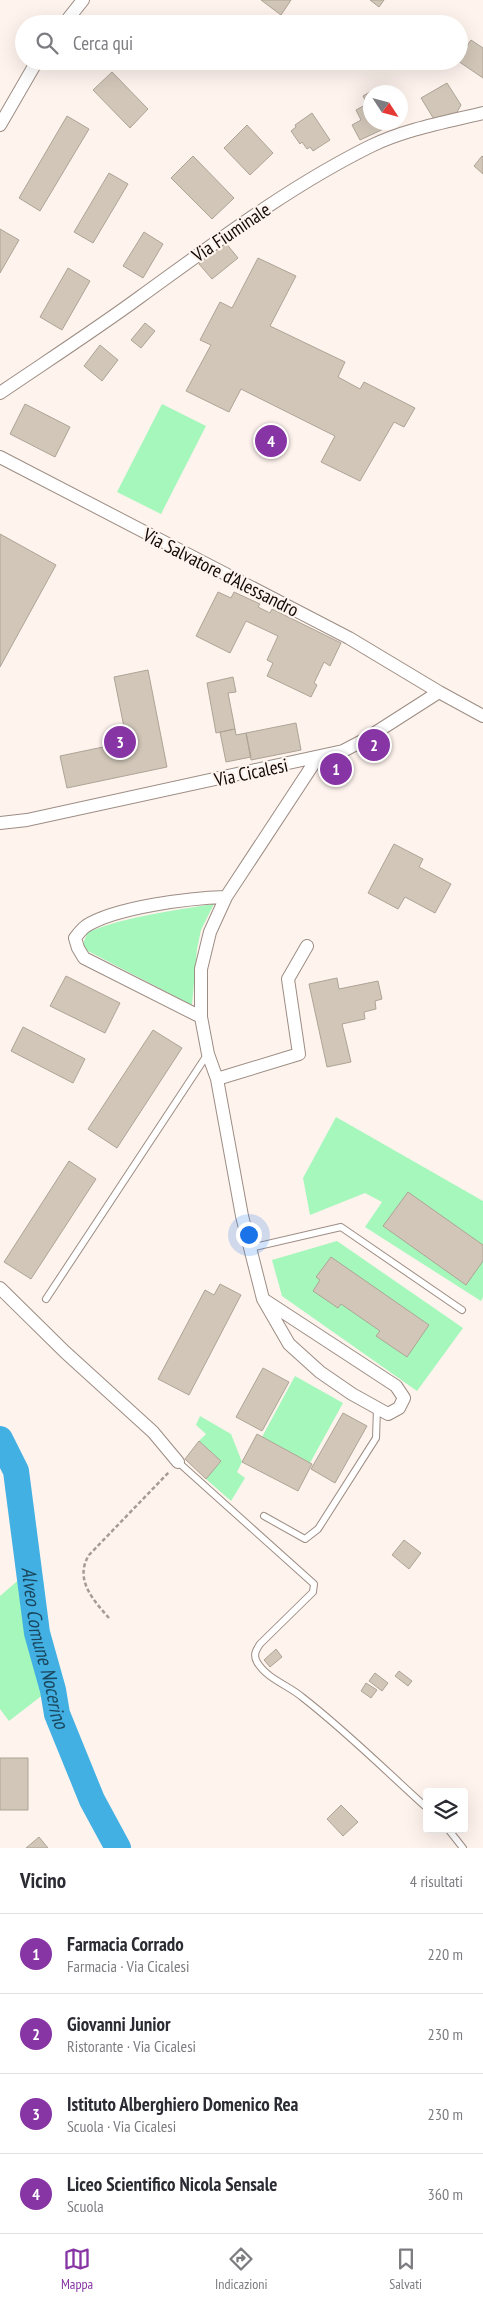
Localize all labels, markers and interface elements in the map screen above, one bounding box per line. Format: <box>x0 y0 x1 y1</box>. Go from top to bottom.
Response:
search box <box>15 15 468 70</box>
icon: search <box>33 29 61 57</box>
text: Cerca qui <box>73 31 133 55</box>
north arrow <box>363 85 408 130</box>
street label: Via Fiuminale <box>186 197 275 268</box>
pin: 4 <box>255 422 287 460</box>
street label: Via Salvatore d'Alessandro <box>138 522 303 622</box>
pin: 3 <box>104 723 136 761</box>
pin: 2 <box>358 726 390 764</box>
pin: 1 <box>320 750 352 788</box>
street label: Via Cicalesi <box>211 753 290 792</box>
your location <box>236 1222 262 1248</box>
water label: Alveo Comune Nocerino <box>16 1565 75 1734</box>
map controls <box>423 1788 468 1833</box>
button: layers <box>423 1788 468 1833</box>
text: Vicino <box>20 1867 66 1894</box>
text: 4 risultati <box>410 1871 463 1891</box>
text: Farmacia Corrado <box>67 1932 184 1956</box>
text: 1 <box>32 1944 40 1964</box>
text: 220 m <box>428 1944 463 1964</box>
text: Farmacia · Via Cicalesi <box>67 1956 189 1976</box>
text: Giovanni Junior <box>67 2012 171 2036</box>
text: 2 <box>32 2024 40 2044</box>
text: 230 m <box>428 2024 463 2044</box>
text: Ristorante · Via Cicalesi <box>67 2036 196 2056</box>
text: Istituto Alberghiero Domenico Rea <box>67 2092 298 2116</box>
text: 3 <box>32 2104 40 2124</box>
text: 230 m <box>428 2104 463 2124</box>
text: Scuola · Via Cicalesi <box>67 2116 176 2136</box>
text: Liceo Scientifico Nicola Sensale <box>67 2172 277 2196</box>
text: 4 <box>32 2184 40 2204</box>
text: 360 m <box>428 2184 463 2204</box>
text: Scuola <box>67 2196 104 2216</box>
tab: Mappa <box>61 2245 93 2293</box>
tab: Indicazioni <box>215 2245 267 2293</box>
tab: Salvati <box>389 2245 422 2293</box>

